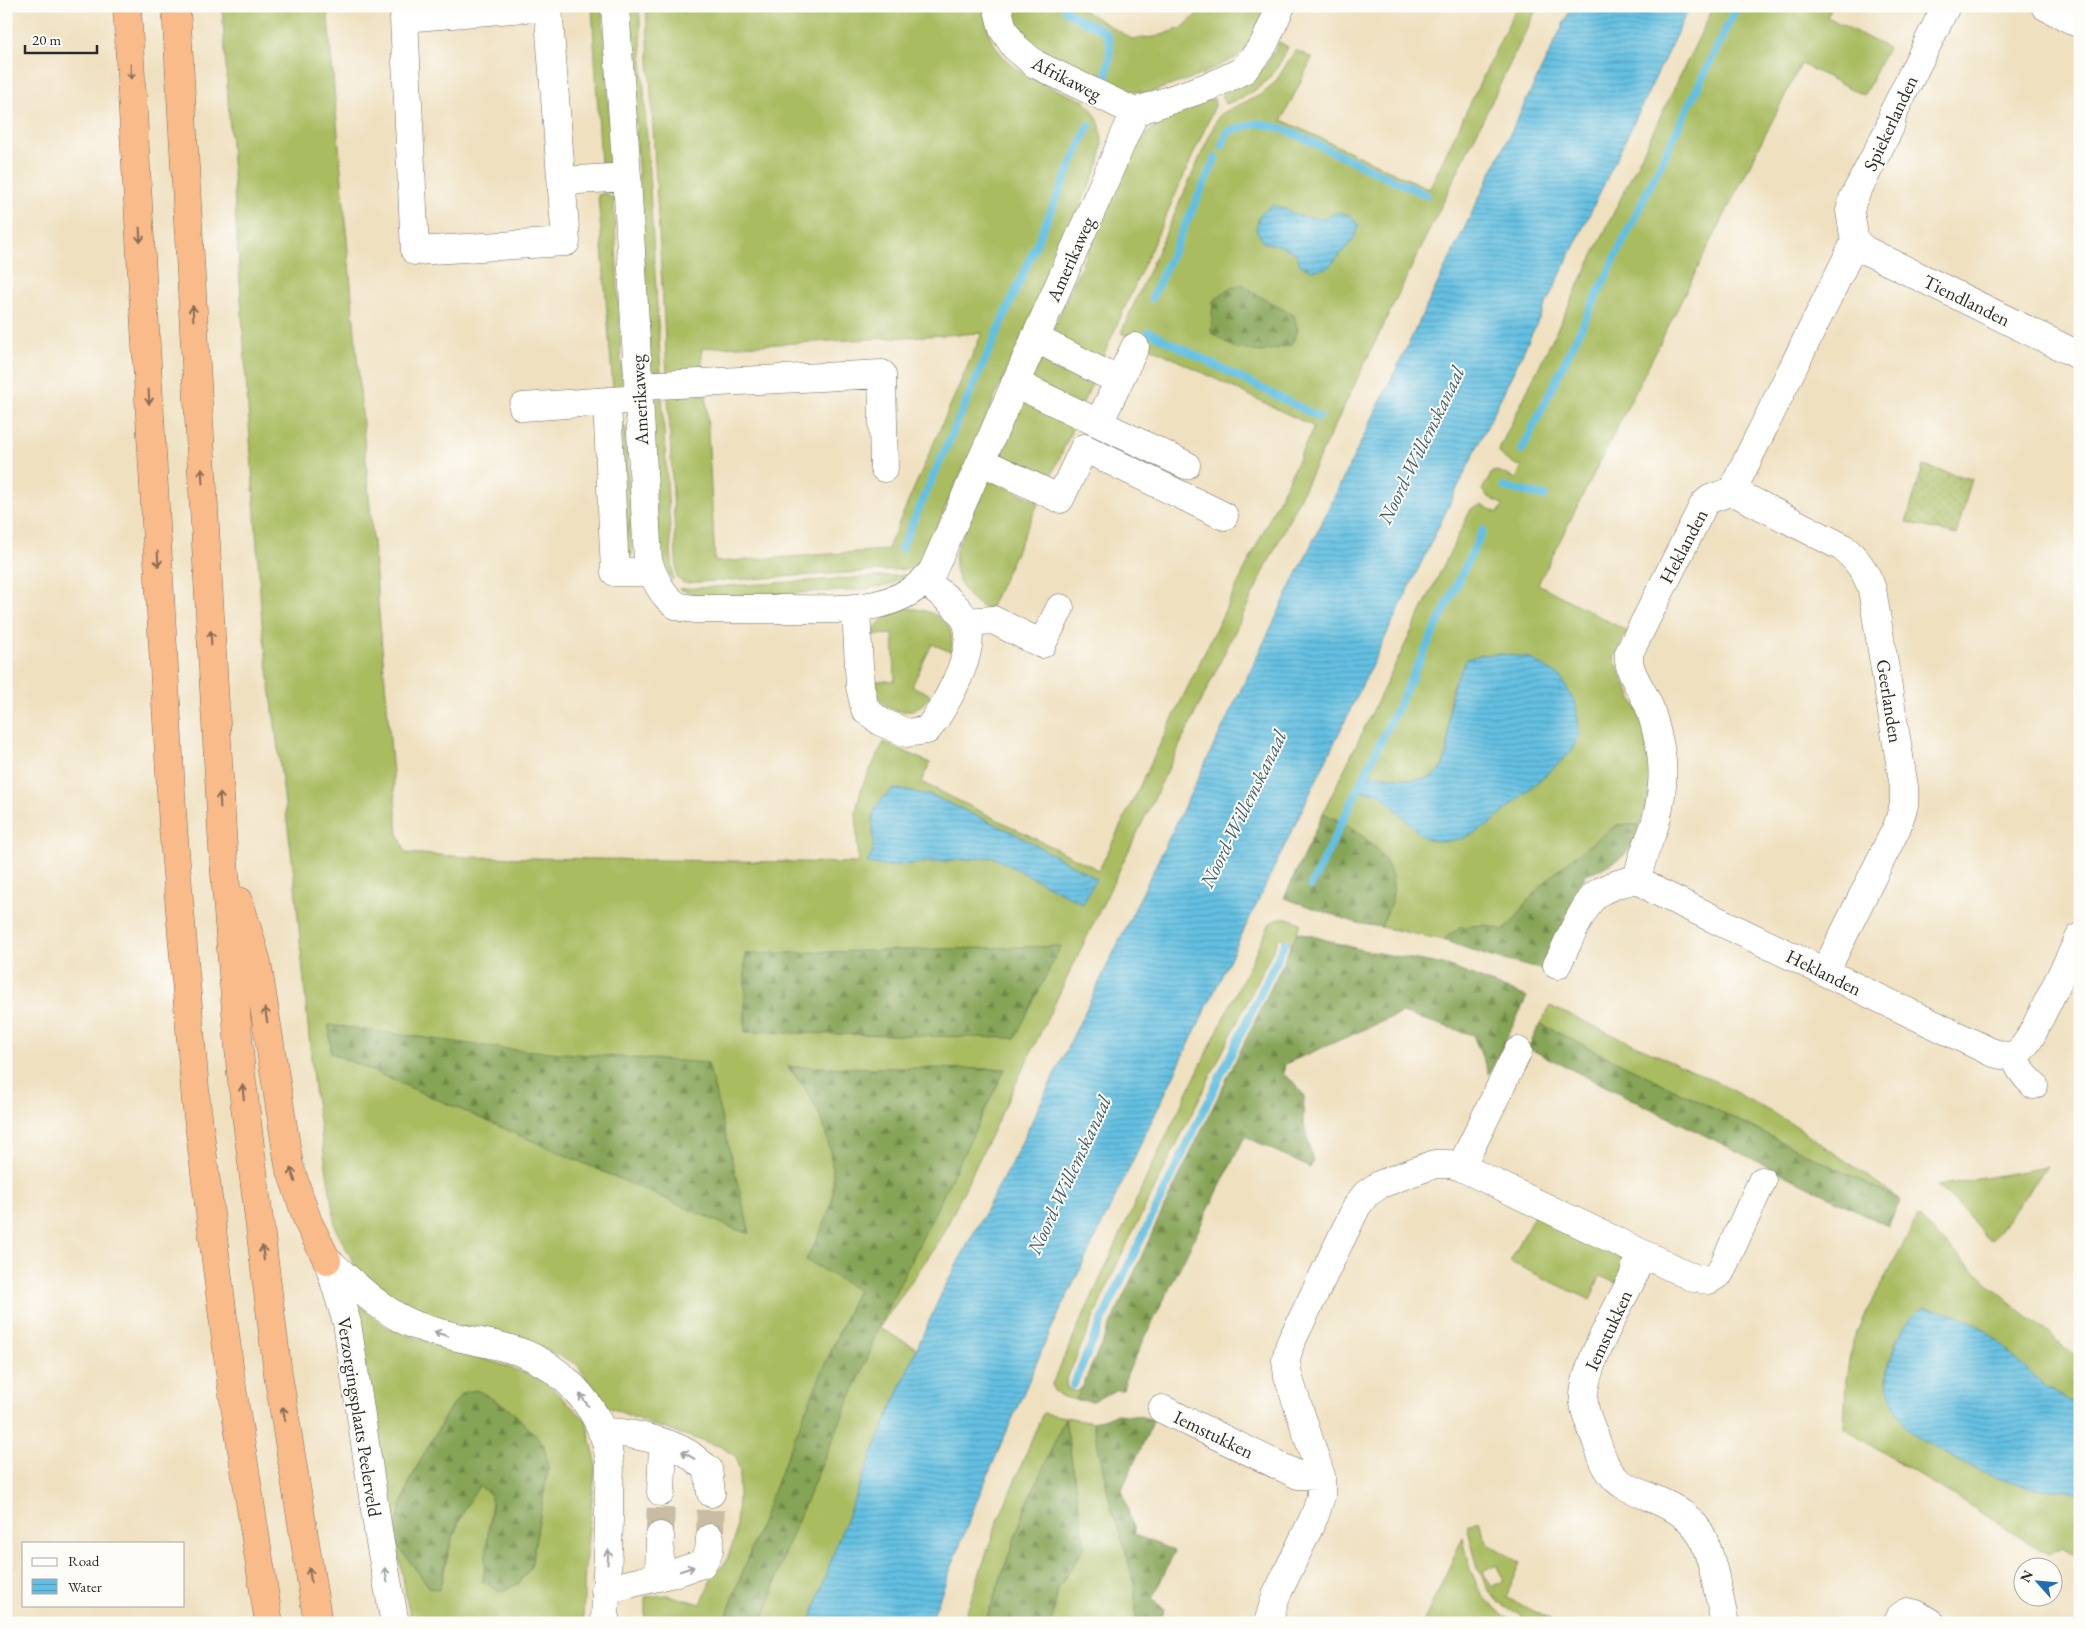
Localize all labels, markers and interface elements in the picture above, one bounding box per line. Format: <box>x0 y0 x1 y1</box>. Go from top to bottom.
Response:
scale bar <box>25 22 98 54</box>
text: 20 m <box>32 30 61 49</box>
street label: Afrikaweg <box>1027 50 1106 107</box>
one-way arrow <box>126 64 135 80</box>
street label: Spiekerlanden <box>1857 71 1923 175</box>
street label: Amerikaweg <box>1040 212 1101 307</box>
one-way arrow <box>135 226 144 242</box>
street label: Tiendlanden <box>1919 269 2014 332</box>
one-way arrow <box>189 306 198 322</box>
street label: Amerikaweg <box>625 353 654 447</box>
water label: Noord-Willemskanaal <box>1371 361 1471 529</box>
one-way arrow <box>145 389 154 405</box>
one-way arrow <box>198 468 207 484</box>
street label: Heklanden <box>1653 505 1713 588</box>
one-way arrow <box>154 551 163 567</box>
one-way arrow <box>207 630 216 646</box>
street label: Geerlanden <box>1871 658 1908 745</box>
water label: Noord-Willemskanaal <box>1193 725 1293 893</box>
one-way arrow <box>216 792 225 808</box>
street label: Heklanden <box>1782 943 1866 1001</box>
one-way arrow <box>261 1008 271 1024</box>
one-way arrow <box>238 1084 248 1100</box>
water label: Noord-Willemskanaal <box>1020 1090 1118 1260</box>
one-way arrow <box>287 1168 297 1184</box>
one-way arrow <box>258 1245 268 1261</box>
street label: Iemstukken <box>1579 1286 1638 1374</box>
street label: Verzorgingsplaats Peelerveld <box>331 1315 388 1519</box>
one-way arrow <box>433 1328 449 1338</box>
one-way arrow <box>579 1393 589 1407</box>
street label: Iemstukken <box>1170 1404 1258 1465</box>
one-way arrow <box>279 1407 289 1423</box>
one-way arrow <box>682 1450 696 1460</box>
legend <box>22 1542 185 1606</box>
one-way arrow <box>603 1549 613 1565</box>
text: Road <box>68 1551 100 1570</box>
north arrow <box>2014 1556 2064 1606</box>
one-way arrow <box>678 1564 694 1573</box>
text: N <box>2016 1566 2037 1585</box>
one-way arrow <box>305 1567 315 1583</box>
one-way arrow <box>381 1567 391 1583</box>
text: Water <box>68 1577 102 1596</box>

